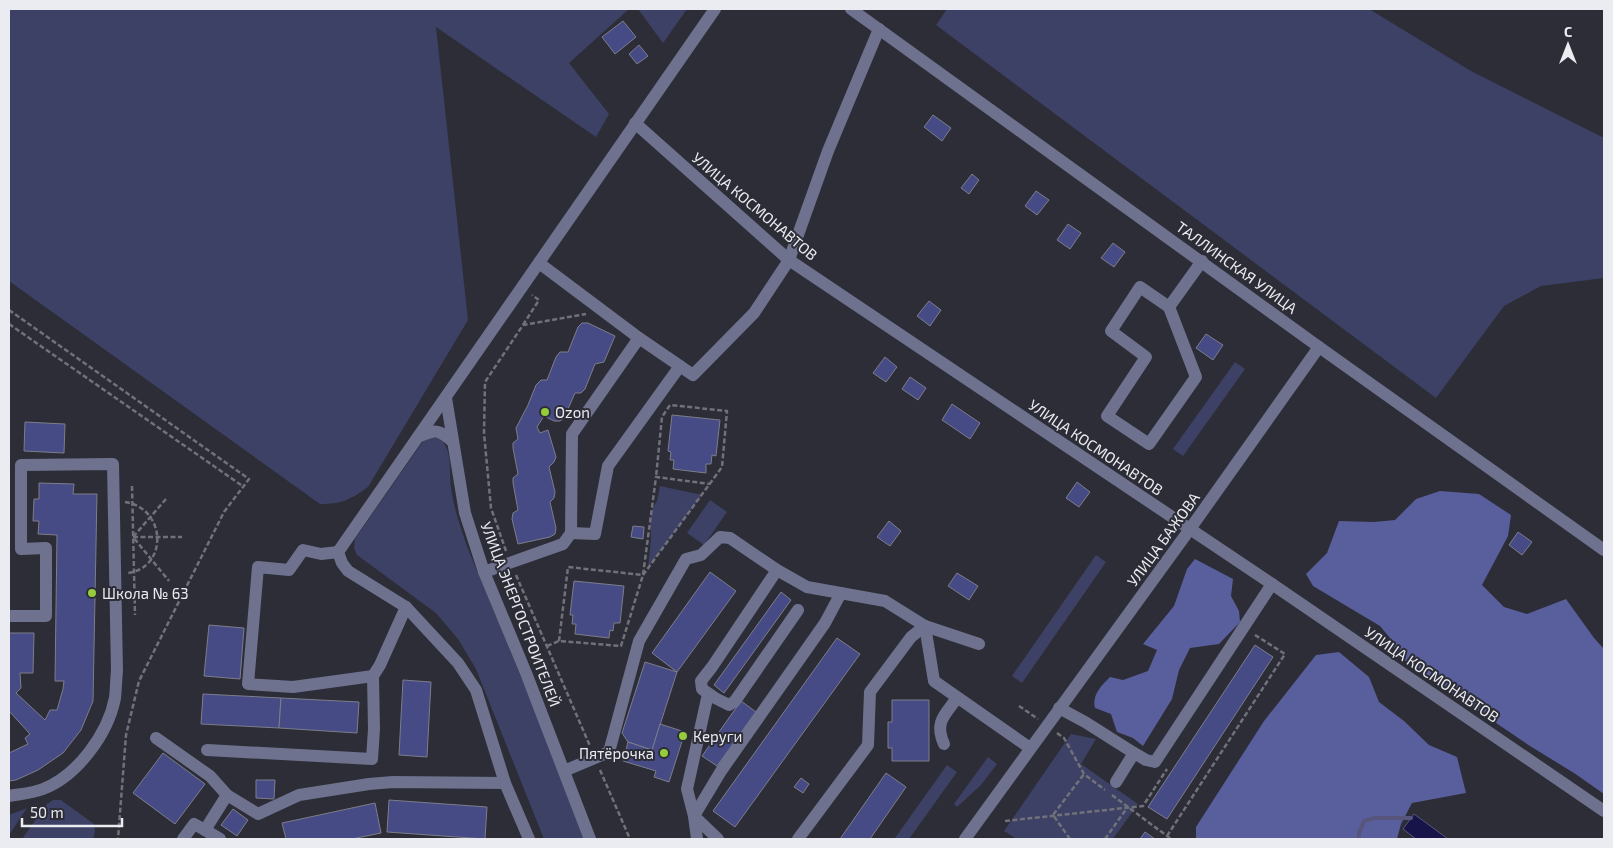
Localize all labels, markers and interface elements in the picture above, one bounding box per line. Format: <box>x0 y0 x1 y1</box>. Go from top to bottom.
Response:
north arrow <box>1543 20 1593 70</box>
text: С <box>1564 23 1572 40</box>
street label: УЛИЦА КОСМОНАВТОВ <box>689 148 821 264</box>
street label: ТАЛЛИНСКАЯ УЛИЦА <box>1173 217 1301 317</box>
street label: УЛИЦА КОСМОНАВТОВ <box>1026 395 1166 499</box>
place label: Ozon <box>555 403 590 421</box>
marker: Ozon <box>539 406 551 418</box>
street label: УЛИЦА БАЖОВА <box>1123 488 1203 589</box>
street label: УЛИЦА ЭНЕРГОСТРОИТЕЛЕЙ <box>477 519 565 709</box>
place label: Школа № 63 <box>102 584 189 602</box>
marker: Школа № 63 <box>86 587 98 599</box>
street label: УЛИЦА КОСМОНАВТОВ <box>1362 622 1502 726</box>
place label: Керуги <box>693 727 742 746</box>
marker: Керуги <box>677 730 689 742</box>
place label: Пятёрочка <box>579 744 654 762</box>
marker: Пятёрочка <box>658 747 670 759</box>
scale bar <box>22 796 122 828</box>
text: 50 m <box>30 803 64 821</box>

